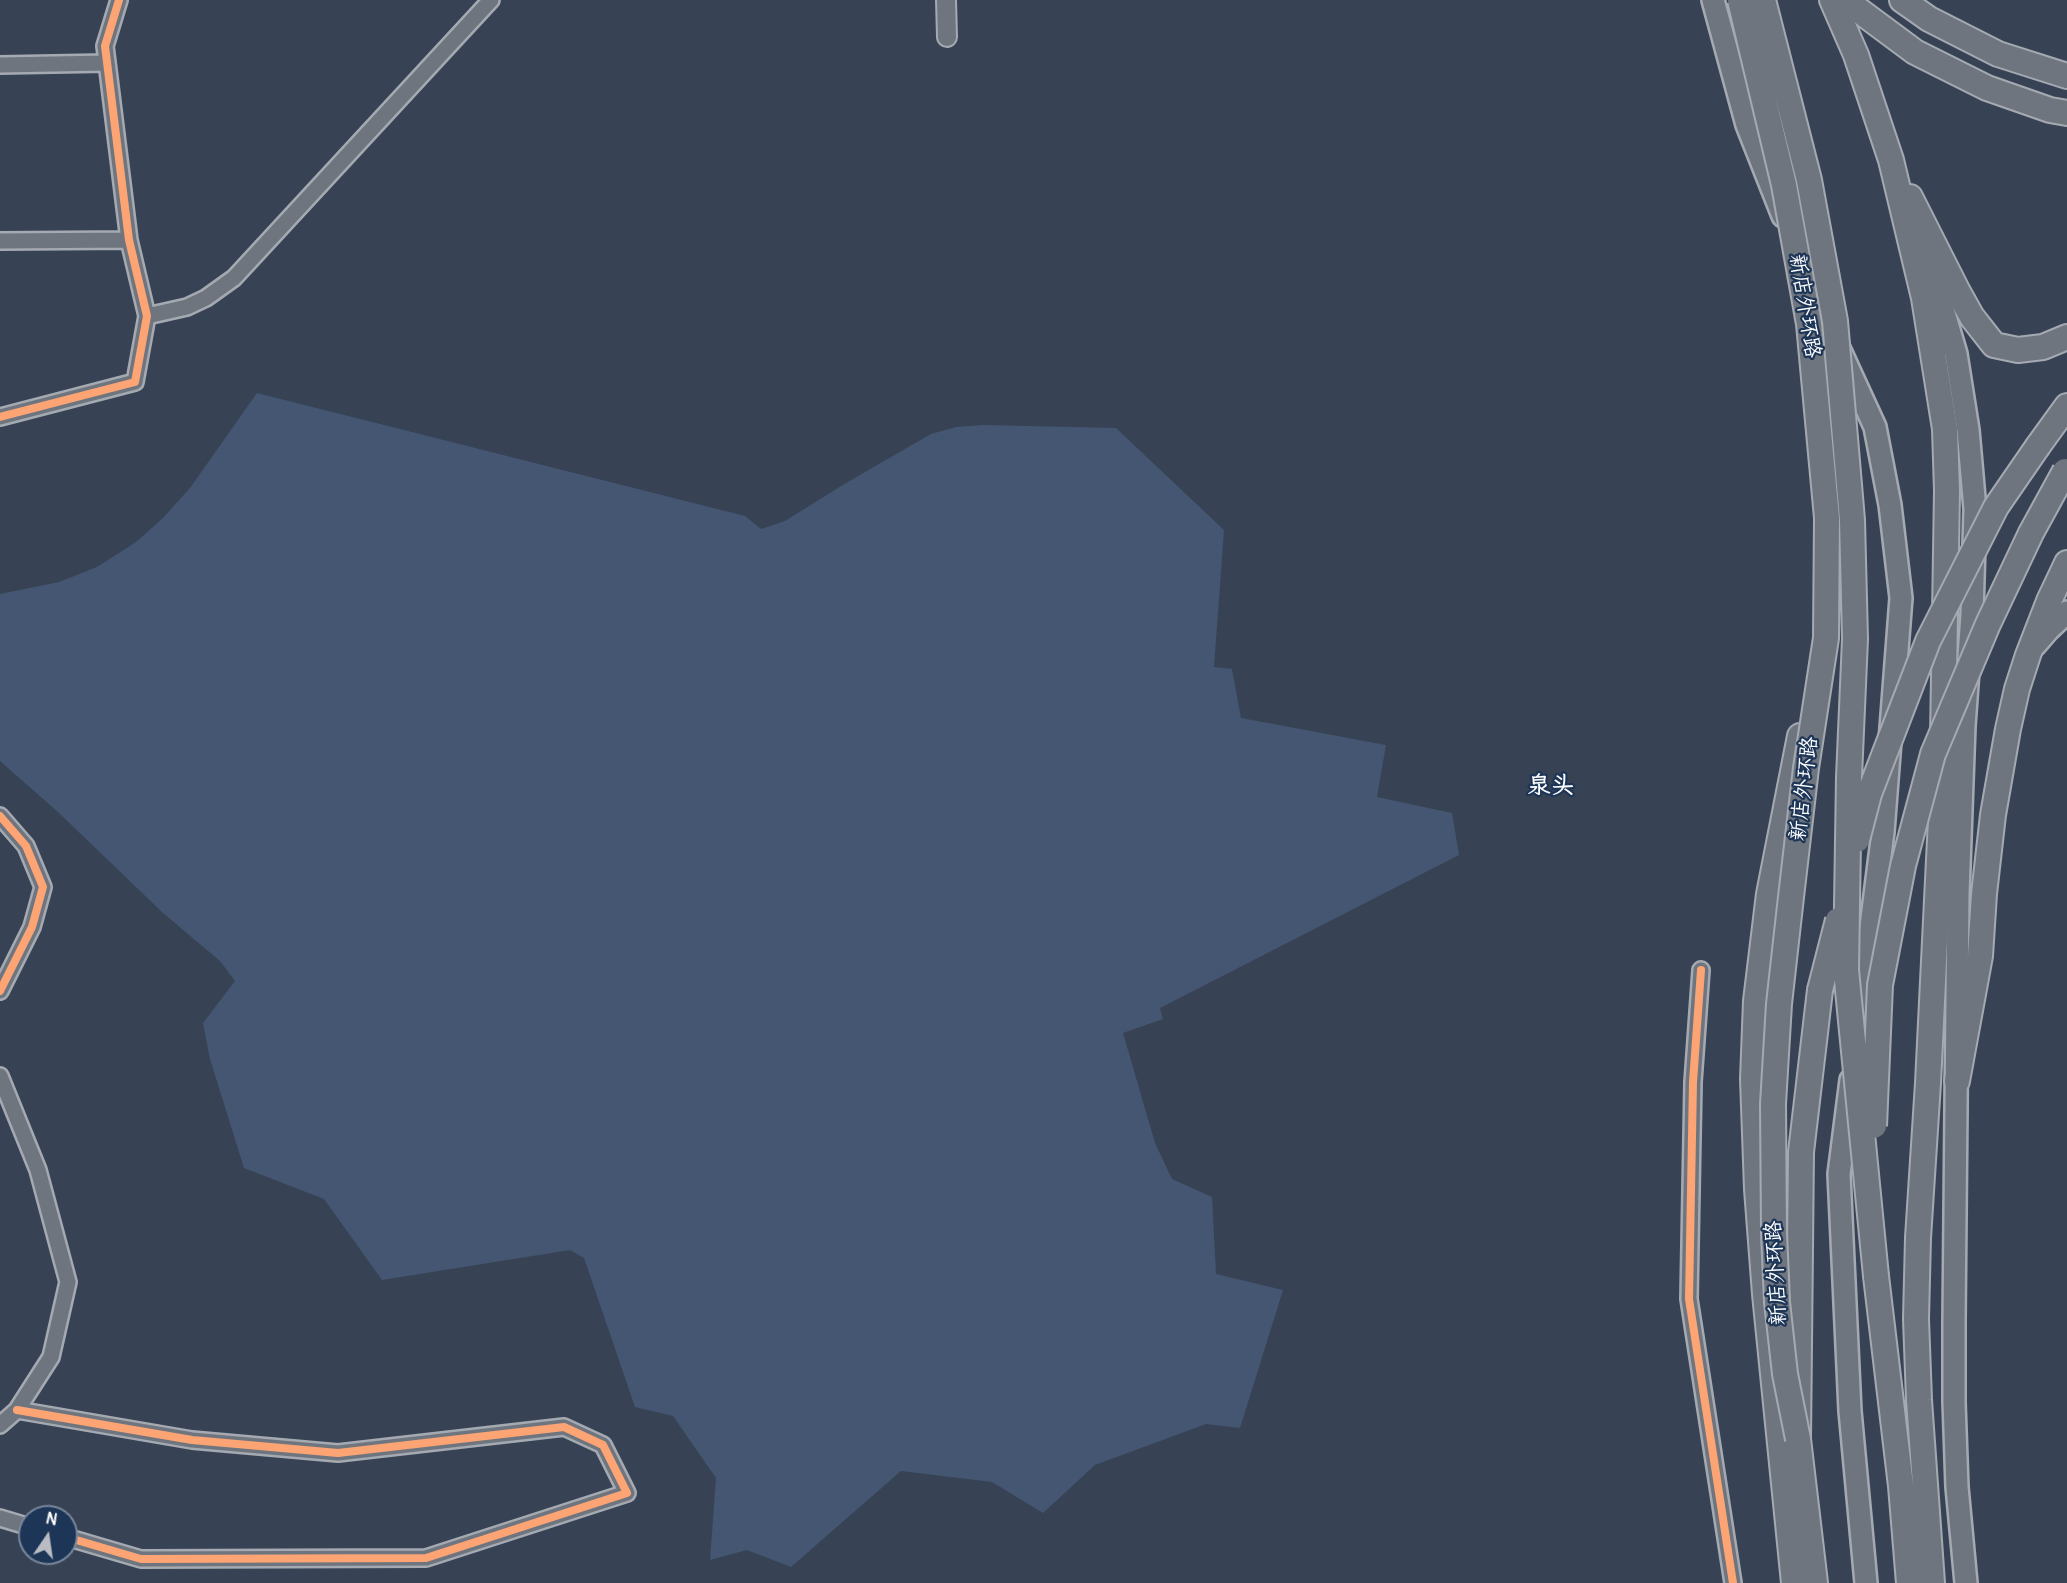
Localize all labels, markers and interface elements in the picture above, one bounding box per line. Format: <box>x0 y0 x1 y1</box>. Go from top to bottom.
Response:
street label: 新店外环路 <box>1783 252 1825 360</box>
street label: 新店外环路 <box>1786 735 1824 843</box>
district label: 泉头 <box>1527 773 1575 801</box>
street label: 新店外环路 <box>1762 1220 1792 1326</box>
north arrow <box>18 1505 78 1565</box>
text: N <box>44 1508 59 1530</box>

